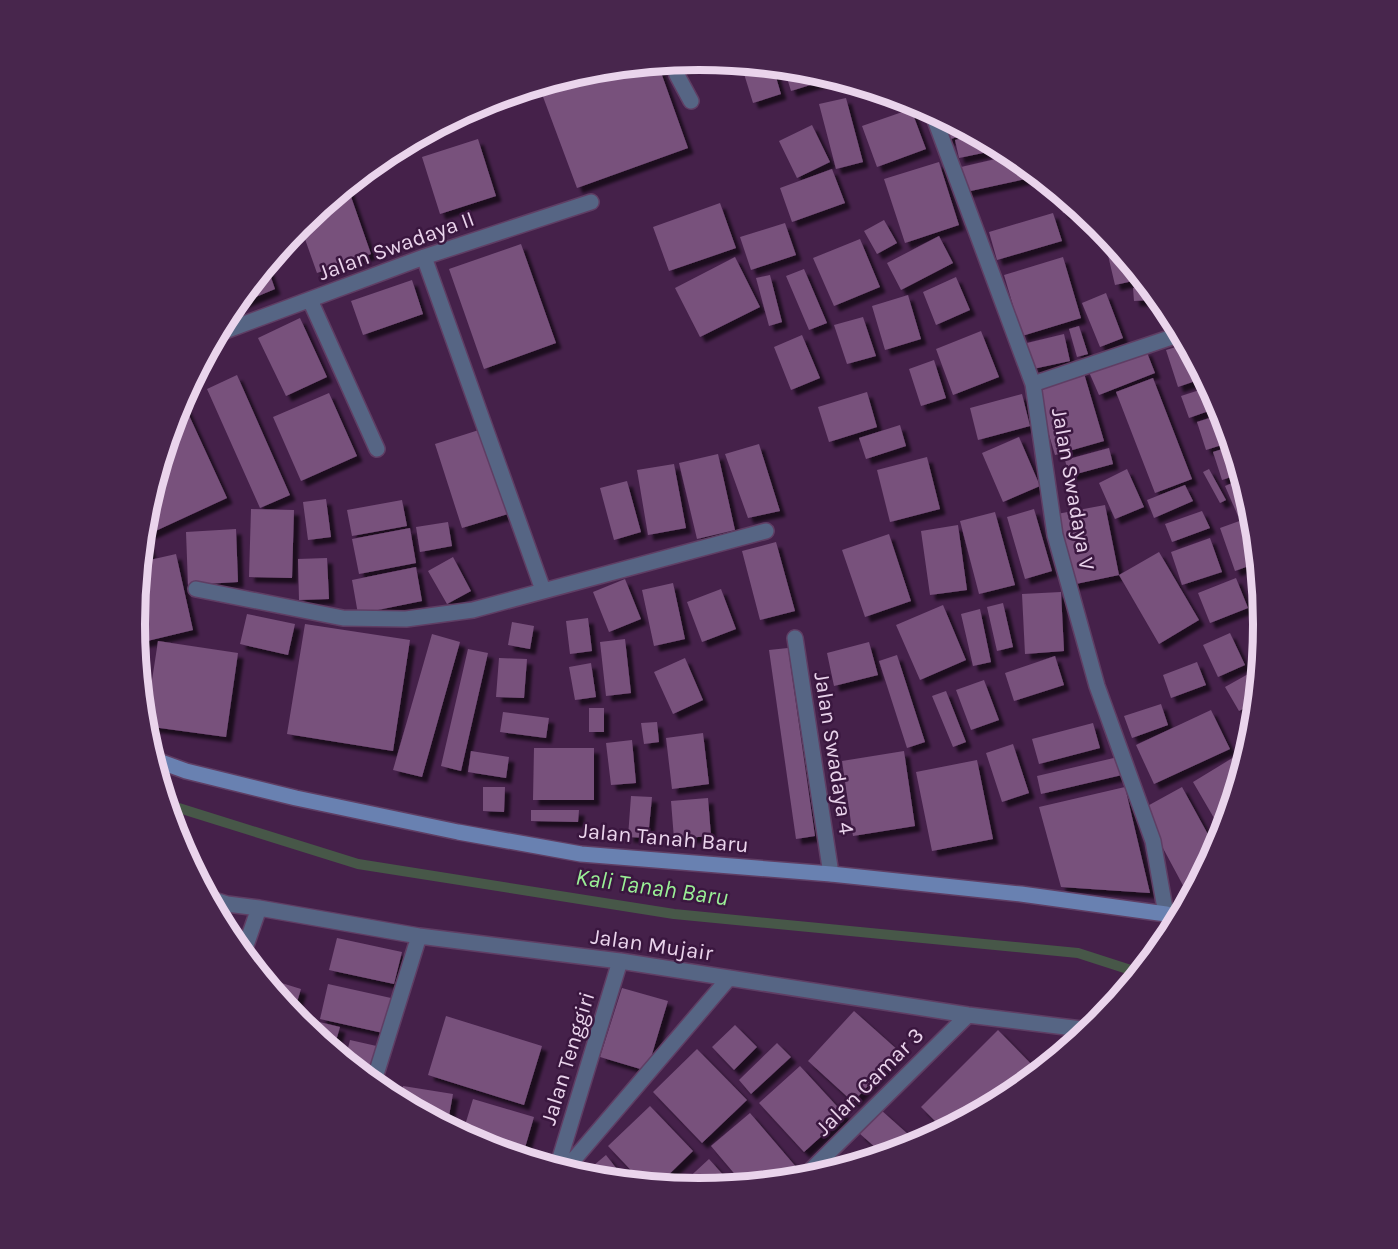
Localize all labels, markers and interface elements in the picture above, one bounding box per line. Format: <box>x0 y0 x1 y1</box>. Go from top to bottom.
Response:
street label: Jalan Swadaya II <box>315 206 478 286</box>
street label: Jalan Swadaya V <box>1046 406 1100 572</box>
street label: Jalan Swadaya 4 <box>808 670 860 836</box>
street label: Jalan Tanah Baru <box>578 818 750 858</box>
water label: Kali Tanah Baru <box>574 862 730 912</box>
street label: Jalan Mujair <box>589 924 715 966</box>
street label: Jalan Tenggiri <box>535 989 601 1128</box>
street label: Jalan Camar 3 <box>810 1022 929 1141</box>

